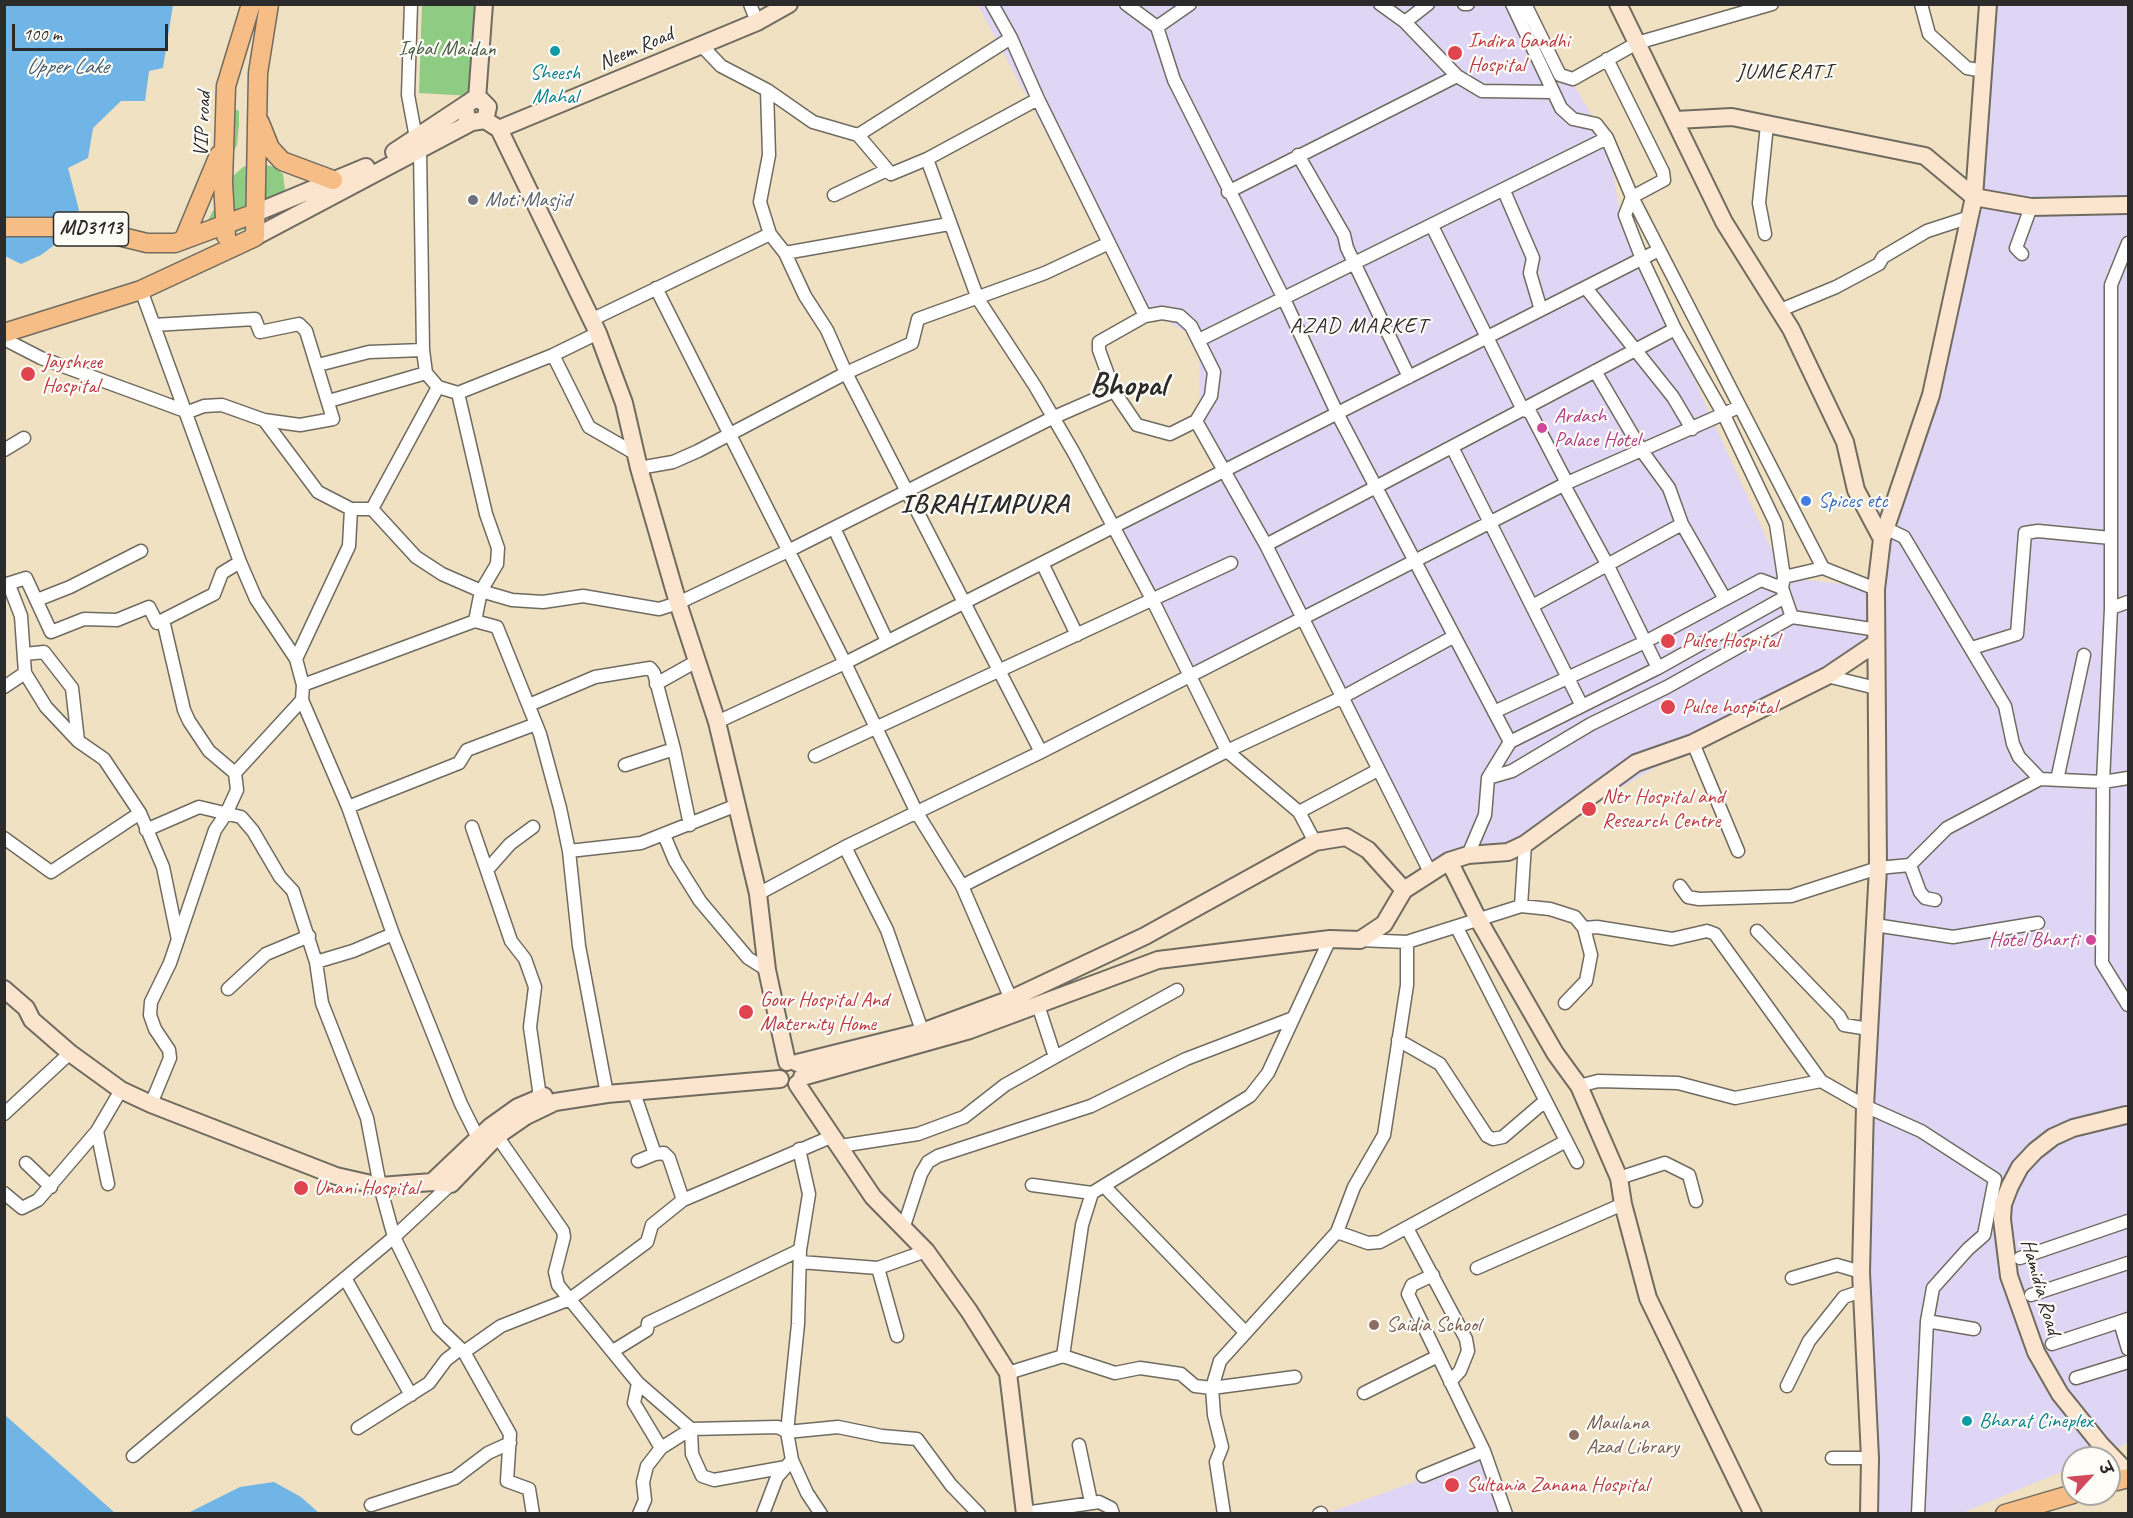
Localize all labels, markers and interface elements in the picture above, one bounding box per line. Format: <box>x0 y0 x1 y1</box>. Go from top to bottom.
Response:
scale bar <box>15 12 171 50</box>
street label: Neem Road <box>595 22 677 76</box>
text: 100 m <box>23 23 62 45</box>
place label: Indira Gandhi Hospital <box>1468 28 1569 78</box>
park label: Iqbal Maidan <box>398 36 496 62</box>
marker: Sheesh Mahal <box>548 44 562 58</box>
marker: Indira Gandhi Hospital <box>1446 44 1464 62</box>
water label: Upper Lake <box>26 54 108 80</box>
district label: JUMERATI <box>1737 59 1833 85</box>
place label: Sheesh Mahal <box>530 60 580 110</box>
street label: VIP road <box>189 91 217 157</box>
place label: Moti Masjid <box>485 187 571 213</box>
marker: Moti Masjid <box>466 193 480 207</box>
road number: MD3113 <box>54 212 128 246</box>
district label: AZAD MARKET <box>1290 313 1428 339</box>
place label: Jayshree Hospital <box>42 349 102 399</box>
marker: Jayshree Hospital <box>19 365 37 383</box>
district label: Bhopal <box>1090 366 1166 406</box>
place label: Ardash Palace Hotel <box>1554 403 1640 453</box>
marker: Ardash Palace Hotel <box>1535 421 1549 435</box>
place label: Spices etc <box>1818 488 1888 514</box>
district label: IBRAHIMPURA <box>901 489 1069 521</box>
marker: Spices etc <box>1799 494 1813 508</box>
place label: Pulse Hospital <box>1682 628 1779 654</box>
marker: Pulse Hospital <box>1659 632 1677 650</box>
place label: Pulse hospital <box>1682 694 1777 720</box>
marker: Pulse hospital <box>1659 698 1677 716</box>
place label: Ntr Hospital and Research Centre <box>1602 784 1724 834</box>
marker: Ntr Hospital and Research Centre <box>1580 800 1598 818</box>
place label: Hotel Bharti <box>1989 927 2079 953</box>
marker: Hotel Bharti <box>2084 933 2098 947</box>
place label: Gour Hospital And Maternity Home <box>760 987 889 1037</box>
marker: Gour Hospital And Maternity Home <box>737 1003 755 1021</box>
place label: Unani Hospital <box>314 1175 419 1201</box>
marker: Unani Hospital <box>292 1179 310 1197</box>
street label: Hamidia Road <box>2014 1236 2066 1338</box>
place label: Saidia School <box>1386 1312 1481 1338</box>
marker: Saidia School <box>1367 1318 1381 1332</box>
place label: Bharat Cineplex <box>1979 1408 2092 1434</box>
place label: Maulana Azad Library <box>1586 1410 1679 1460</box>
marker: Bharat Cineplex <box>1960 1414 1974 1428</box>
marker: Maulana Azad Library <box>1567 1428 1581 1442</box>
north arrow <box>2061 1446 2121 1506</box>
text: उ <box>2094 1459 2117 1478</box>
place label: Sultania Zanana Hospital <box>1466 1472 1648 1498</box>
marker: Sultania Zanana Hospital <box>1443 1476 1461 1494</box>

